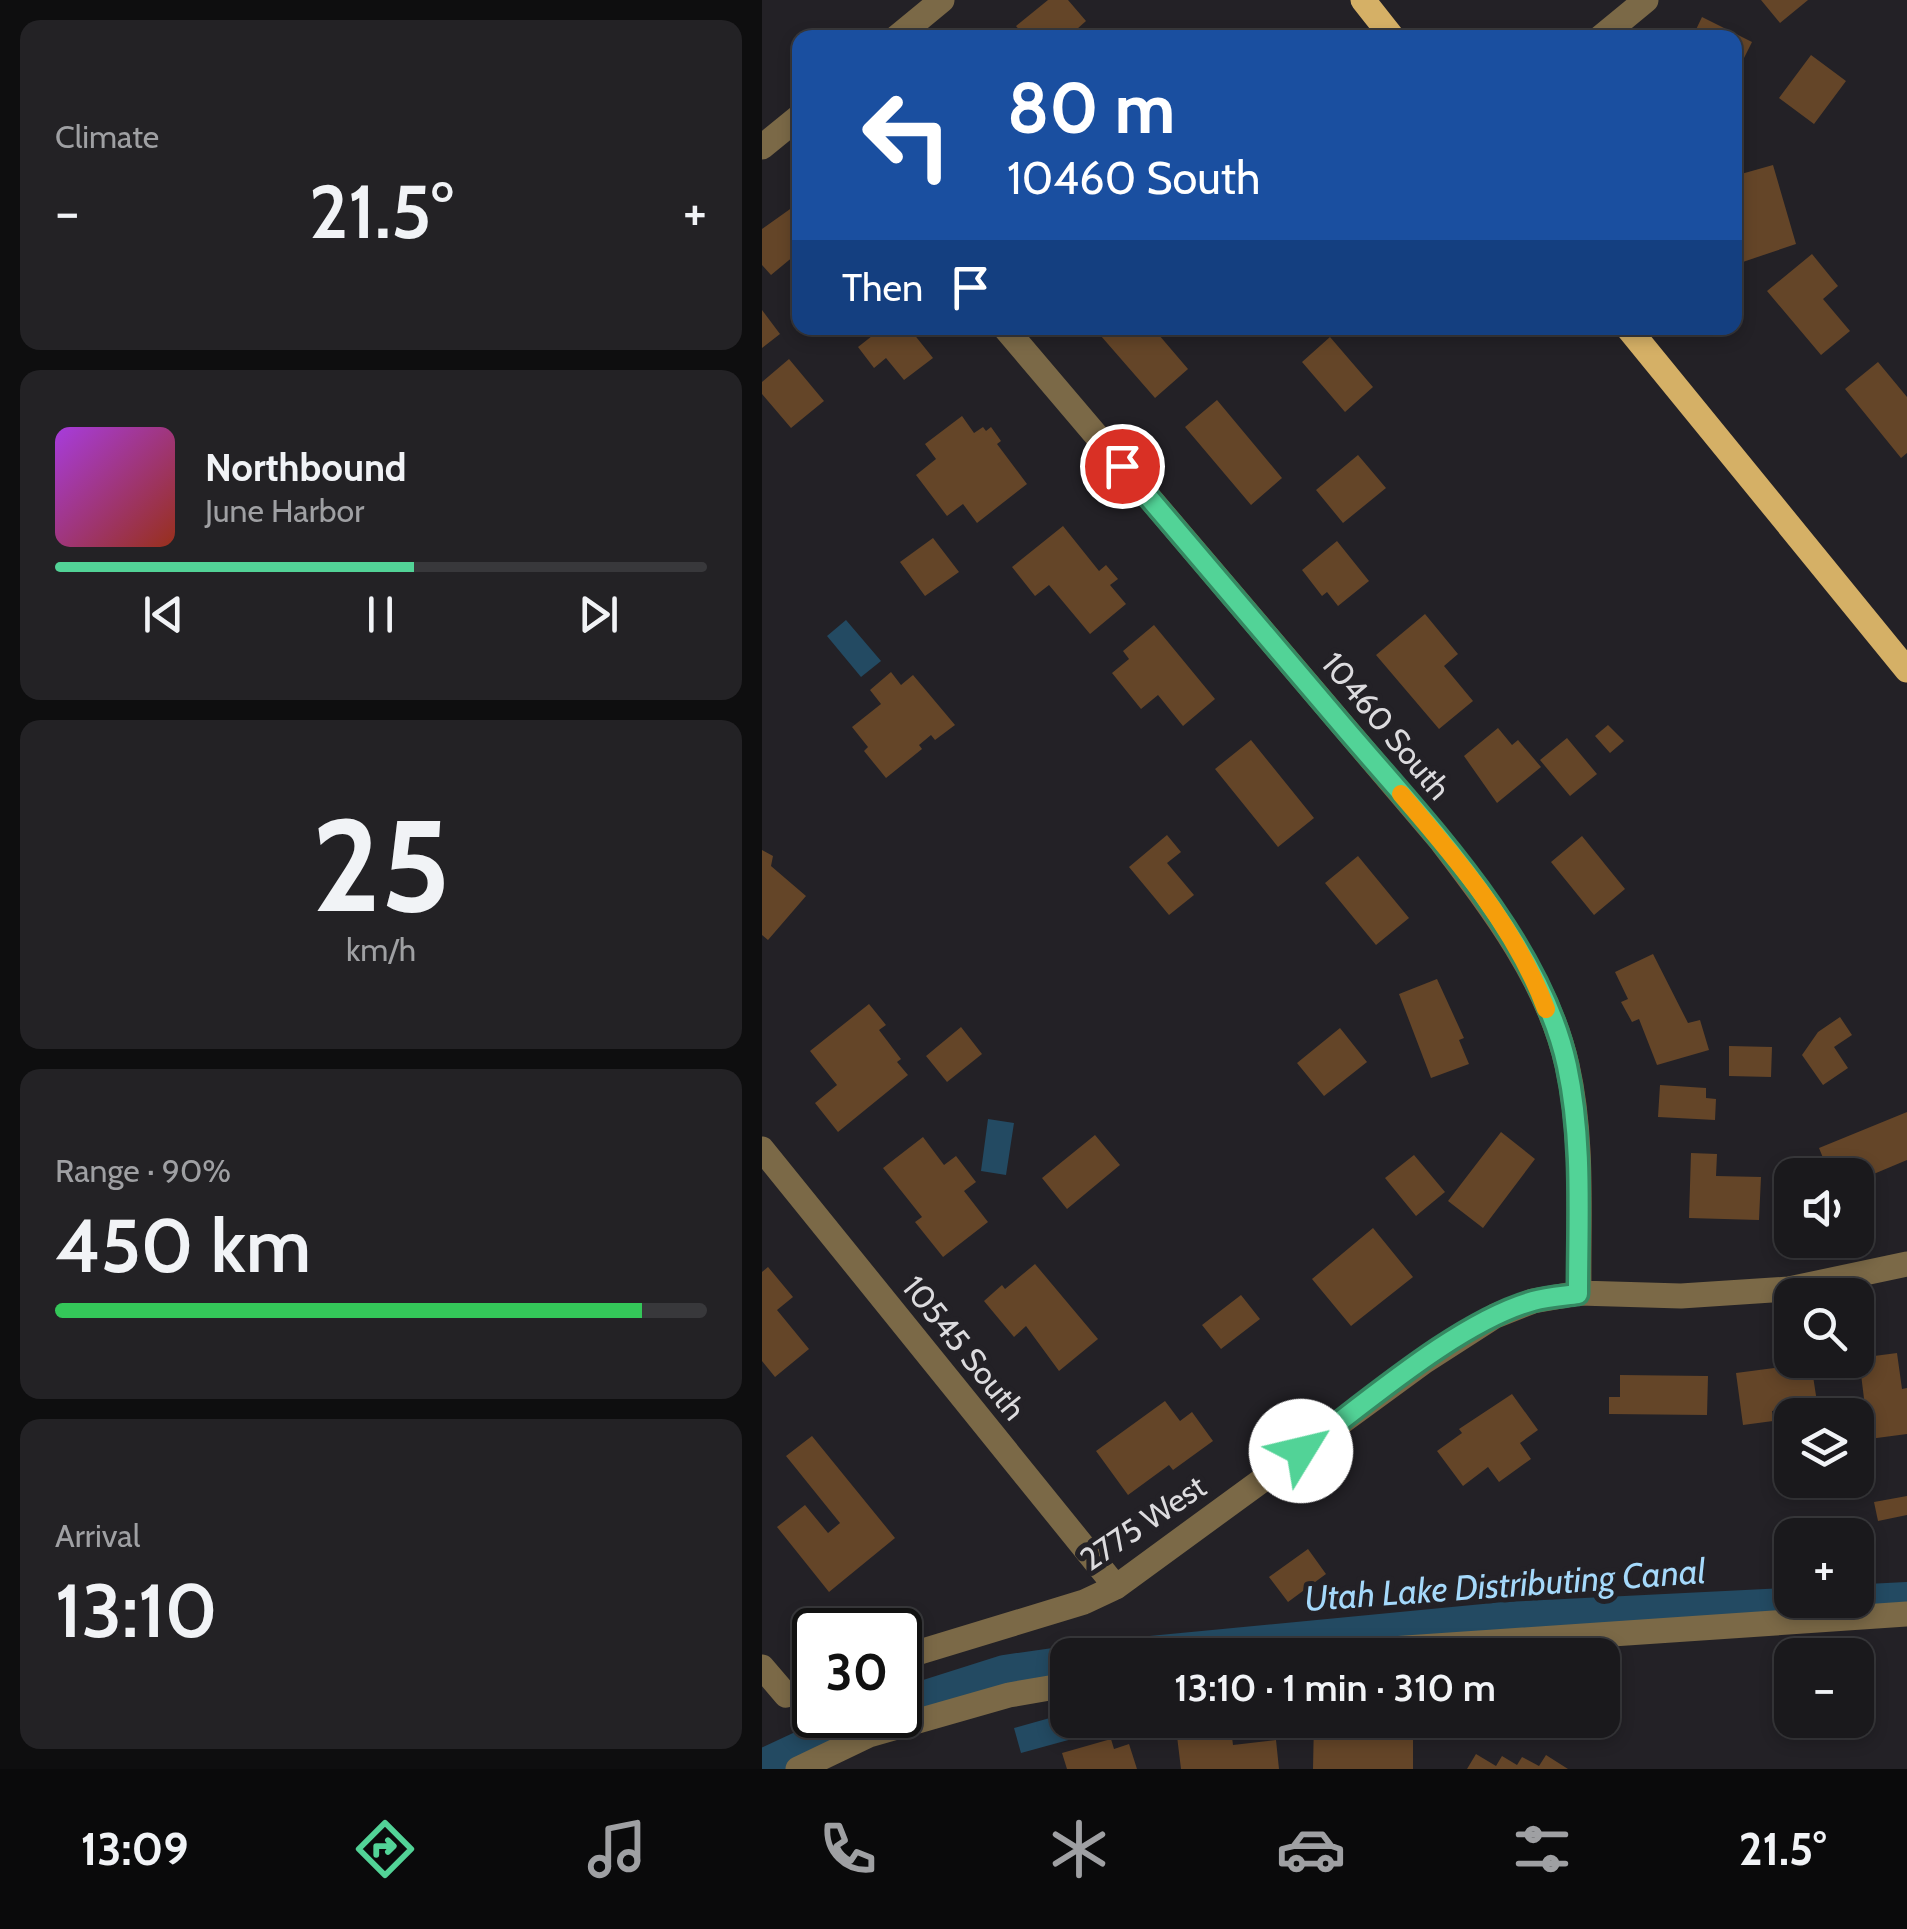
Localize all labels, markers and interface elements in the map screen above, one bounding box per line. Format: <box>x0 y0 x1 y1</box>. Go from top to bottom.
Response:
text: 80 m <box>1007 65 1175 151</box>
icon: left <box>842 70 972 200</box>
text: Climate <box>55 117 159 156</box>
text: 10460 South <box>1007 151 1260 205</box>
text: 21.5° <box>309 166 453 257</box>
text: − <box>55 178 79 245</box>
text: + <box>683 178 707 245</box>
icon: arrive <box>943 260 998 315</box>
text: Then <box>842 264 923 311</box>
pin <box>1080 424 1165 509</box>
icon: arrive <box>1095 439 1150 494</box>
text: Northbound <box>205 444 407 491</box>
text: June Harbor <box>205 491 364 530</box>
icon: previous <box>136 587 191 642</box>
icon: pause <box>353 587 408 642</box>
icon: next <box>571 587 626 642</box>
street label: 10460 South <box>1314 644 1459 807</box>
text: 25 <box>312 786 450 944</box>
text: km/h <box>346 930 416 969</box>
text: Range · 90% <box>55 1151 231 1190</box>
map controls <box>1774 1158 1874 1738</box>
button: sound <box>1774 1158 1874 1258</box>
text: 450 km <box>55 1200 311 1291</box>
street label: 10545 South <box>894 1268 1034 1428</box>
button: search <box>1774 1278 1874 1378</box>
button: layers <box>1774 1398 1874 1498</box>
position arrow <box>1249 1399 1353 1503</box>
street label: 2775 West <box>1073 1466 1213 1579</box>
text: Arrival <box>55 1516 140 1555</box>
button: + <box>1774 1518 1874 1618</box>
water label: Utah Lake Distributing Canal <box>1303 1549 1708 1620</box>
text: 13:10 <box>55 1565 218 1656</box>
speed limit sign: 30 <box>792 1608 922 1738</box>
button: − <box>1774 1638 1874 1738</box>
text: 13:10 · 1 min · 310 m <box>1174 1664 1496 1711</box>
icon: directions <box>350 1814 420 1884</box>
icon: music <box>582 1814 652 1884</box>
icon: phone <box>813 1814 883 1884</box>
icon: climate <box>1044 1814 1114 1884</box>
icon: car <box>1276 1814 1346 1884</box>
icon: filters <box>1507 1814 1577 1884</box>
text: 13:09 <box>81 1822 189 1876</box>
text: 21.5° <box>1739 1822 1826 1876</box>

